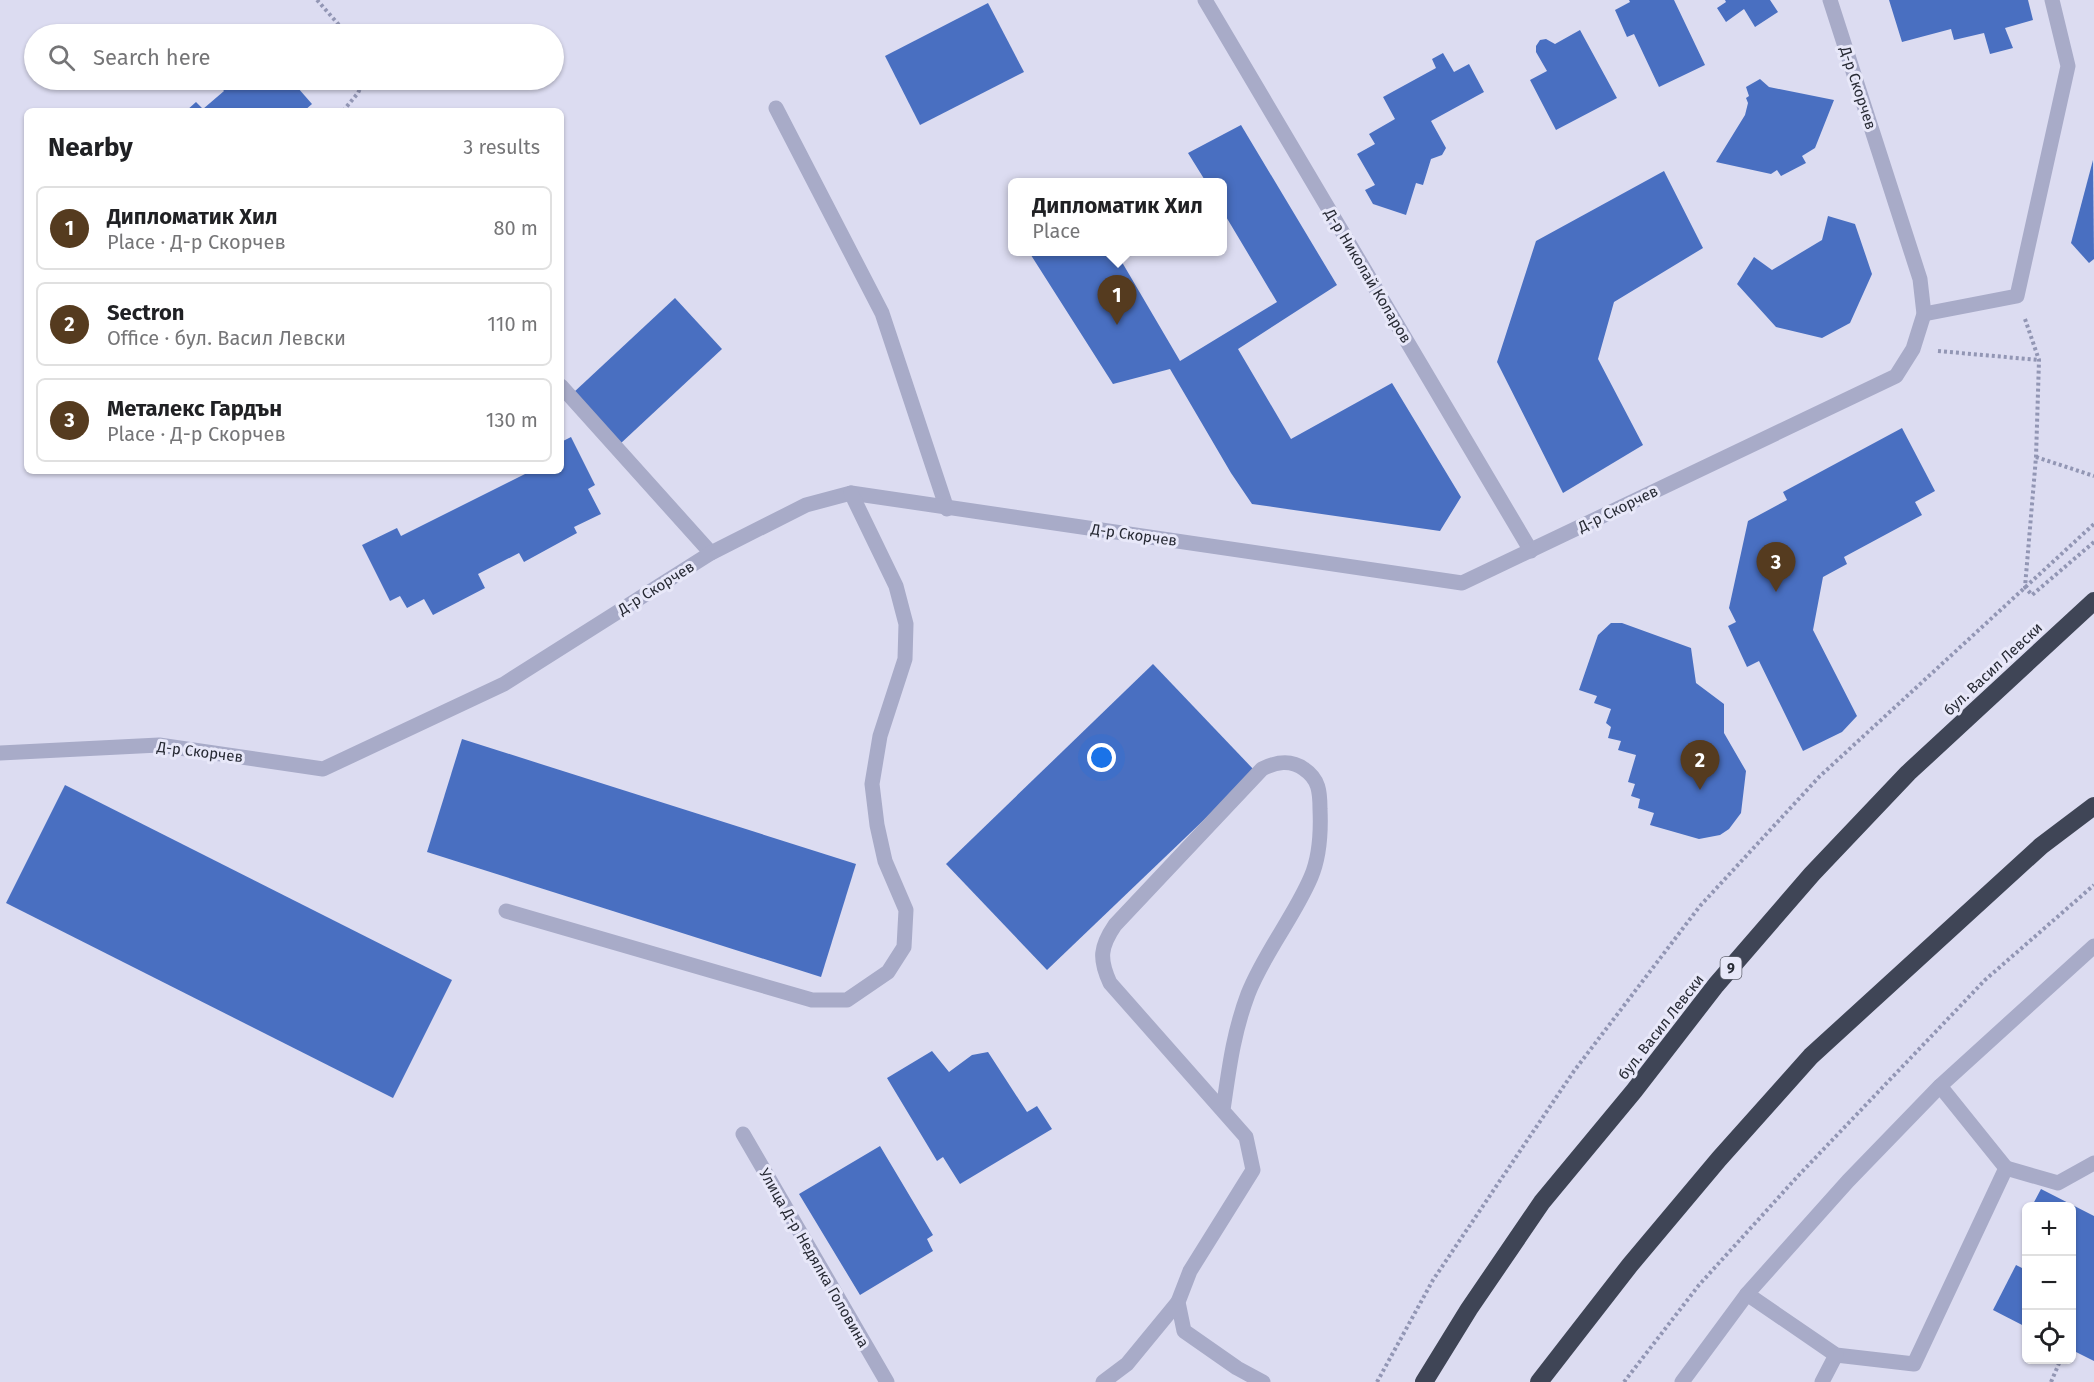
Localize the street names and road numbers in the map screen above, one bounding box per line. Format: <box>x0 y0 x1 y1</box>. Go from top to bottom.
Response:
street label: Д-р Скорчев <box>1836 43 1880 132</box>
street label: Д-р Николай Коларов <box>1320 205 1415 346</box>
street label: Д-р Скорчев <box>1574 482 1661 536</box>
street label: Д-р Скорчев <box>1089 520 1178 550</box>
street label: Д-р Скорчев <box>614 557 697 619</box>
street label: бул. Васил Левски <box>1940 619 2046 719</box>
street label: Д-р Скорчев <box>155 738 244 766</box>
road number: 9 <box>1720 957 1742 979</box>
street label: бул. Васил Левски <box>1614 971 1708 1083</box>
street label: Улица Д-р Недялка Головина <box>755 1165 873 1351</box>

